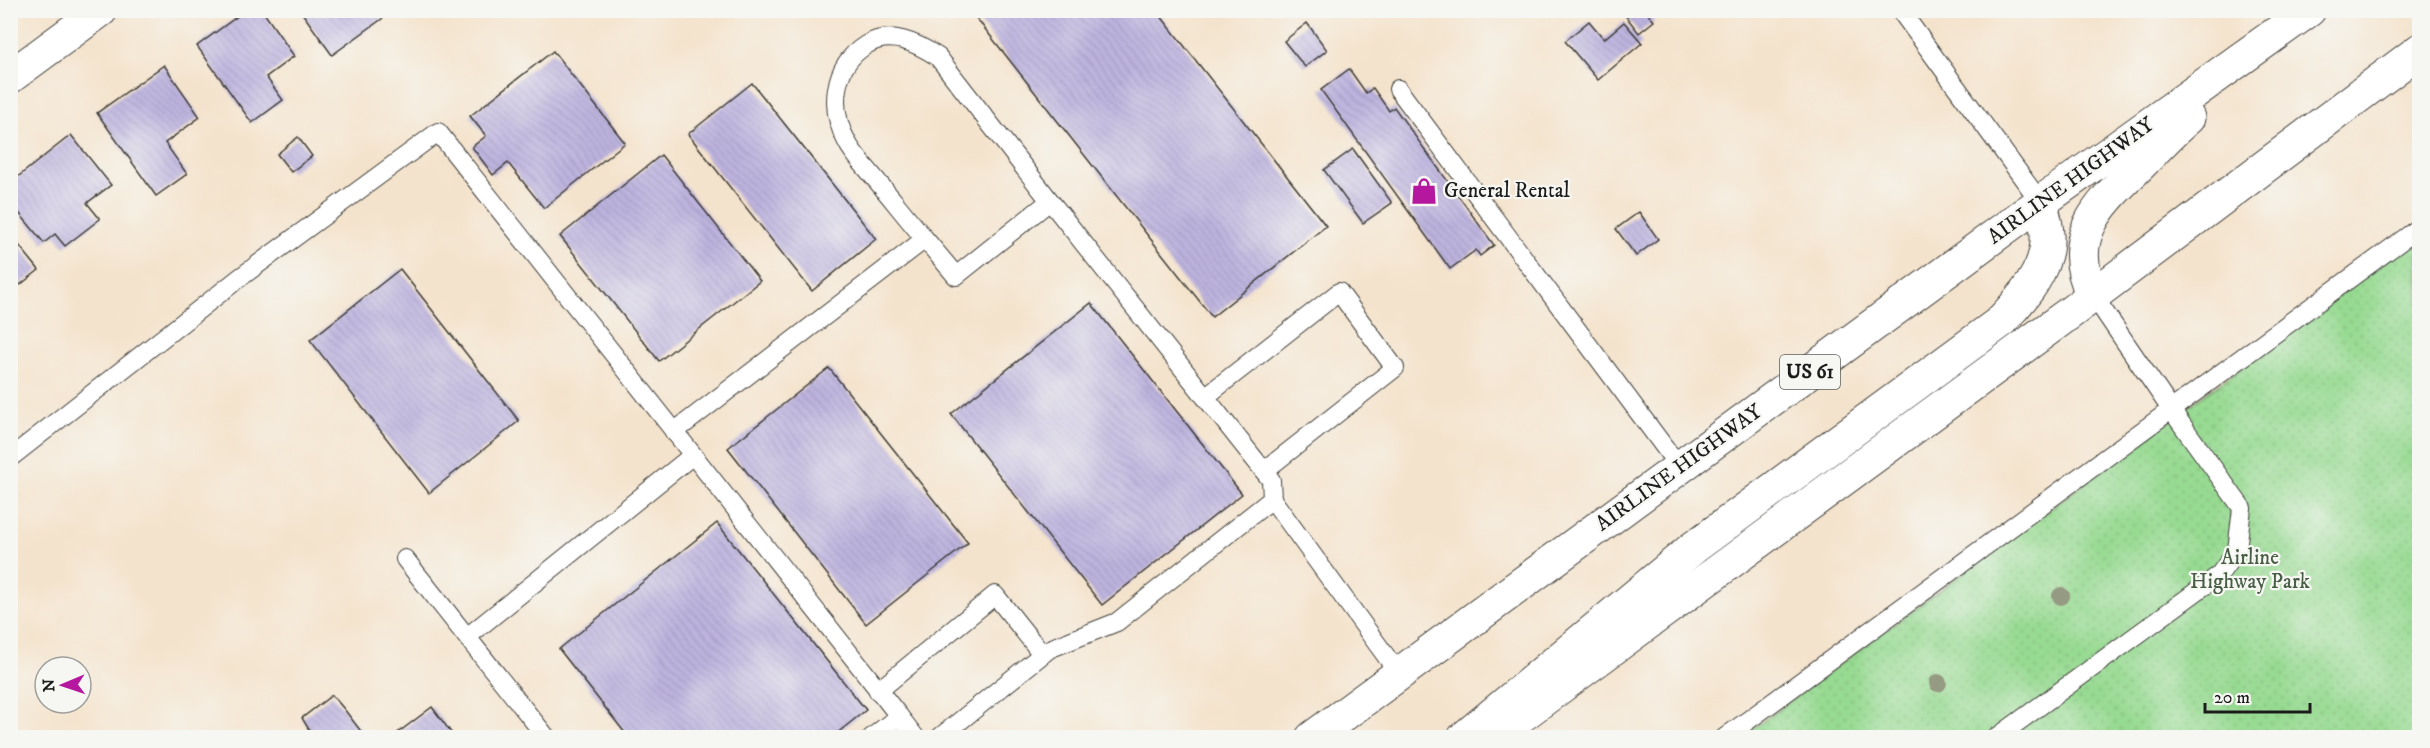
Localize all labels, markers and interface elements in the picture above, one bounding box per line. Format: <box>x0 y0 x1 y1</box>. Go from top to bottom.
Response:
street label: AIRLINE HIGHWAY <box>1983 111 2160 250</box>
shop icon: General Rental <box>1409 176 1439 206</box>
place label: General Rental <box>1444 178 1571 204</box>
road number: US 61 <box>1780 355 1840 389</box>
street label: AIRLINE HIGHWAY <box>1591 398 1768 537</box>
park label: Airline Highway Park <box>2190 545 2311 595</box>
north arrow <box>33 655 93 715</box>
scale bar <box>2205 676 2310 714</box>
text: N <box>39 679 59 692</box>
text: 20 m <box>2214 687 2250 709</box>

